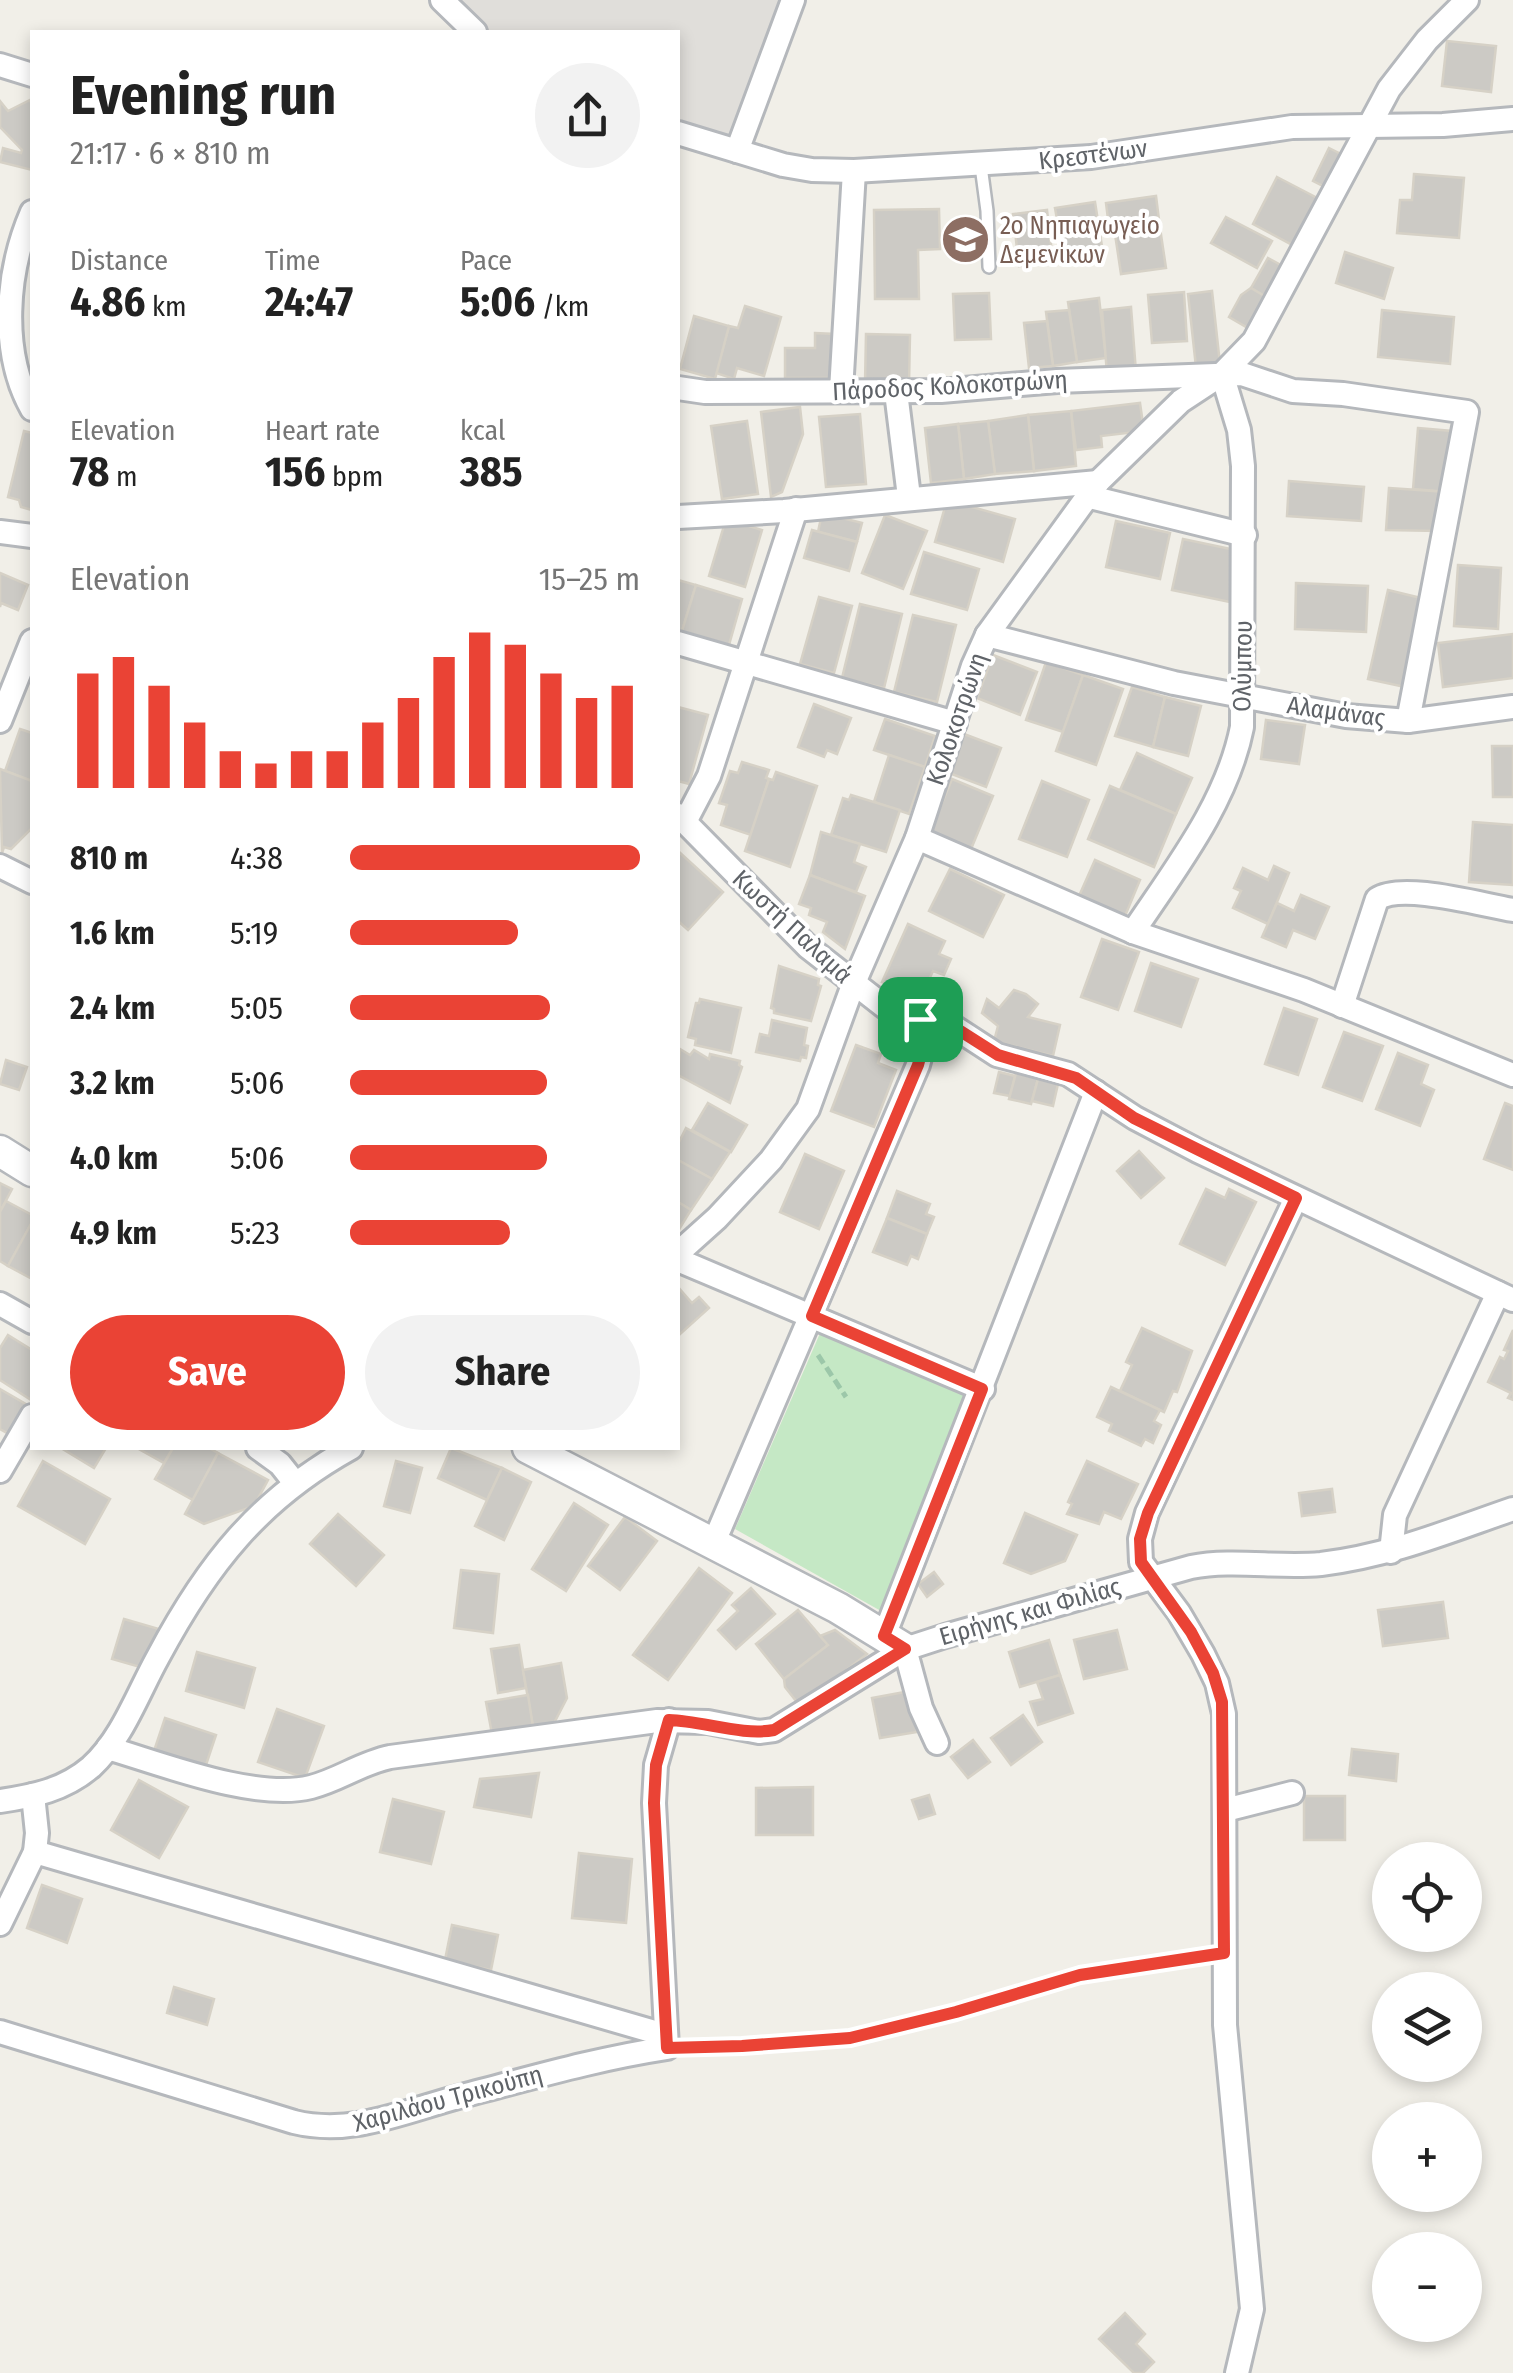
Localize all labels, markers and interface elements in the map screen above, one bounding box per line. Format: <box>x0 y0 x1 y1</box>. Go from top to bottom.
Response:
text: Evening run <box>70 63 336 129</box>
button: share <box>535 63 640 168</box>
street label: Κρεστένων <box>1037 133 1149 177</box>
text: 21:17 · 6 × 810 m <box>70 134 271 172</box>
place label: 2ο Νηπιαγωγείο Δεμενίκων <box>1000 211 1160 270</box>
school or university icon: 2ο Νηπιαγωγείο Δεμενίκων <box>939 214 991 266</box>
text: Distance <box>70 244 168 277</box>
text: Time <box>265 244 320 277</box>
text: Pace <box>460 244 512 277</box>
text: 4.86 <box>70 277 145 327</box>
text: 24:47 <box>265 277 353 327</box>
text: 5:06 <box>460 277 535 327</box>
text: km <box>145 290 187 323</box>
text: /km <box>535 290 589 323</box>
street label: Πάροδος Κολοκοτρώνη <box>832 365 1068 407</box>
text: Elevation <box>70 414 175 447</box>
text: Heart rate <box>265 414 380 447</box>
text: kcal <box>460 414 505 447</box>
text: 78 <box>70 447 109 497</box>
text: 156 <box>265 447 325 497</box>
text: 385 <box>460 447 523 497</box>
text: m <box>109 460 138 493</box>
text: bpm <box>325 460 383 493</box>
text: Elevation <box>70 560 190 598</box>
text: 15–25 m <box>539 560 640 598</box>
street label: Ολύμπου <box>1227 620 1259 712</box>
street label: Κολοκοτρώνη <box>920 649 994 789</box>
street label: Αλαμάνας <box>1285 690 1387 734</box>
text: 810 m <box>70 839 148 877</box>
text: 4:38 <box>230 839 283 877</box>
street label: Κωστή Παλαμά <box>726 864 858 990</box>
text: 1.6 km <box>70 914 155 952</box>
text: 5:19 <box>230 914 278 952</box>
pin <box>878 977 963 1062</box>
text: 2.4 km <box>70 989 155 1027</box>
text: 5:05 <box>230 989 283 1027</box>
icon: arrive <box>893 992 948 1047</box>
text: 3.2 km <box>70 1064 155 1102</box>
text: 5:06 <box>230 1064 284 1102</box>
text: 4.0 km <box>70 1139 158 1177</box>
text: 5:06 <box>230 1139 284 1177</box>
text: 4.9 km <box>70 1214 157 1252</box>
text: 5:23 <box>230 1214 280 1252</box>
button: Save <box>70 1315 345 1430</box>
button: Share <box>365 1315 640 1430</box>
street label: Ειρήνης και Φιλίας <box>936 1572 1125 1652</box>
map controls <box>1372 1842 1482 2342</box>
button: locate <box>1372 1842 1482 1952</box>
button: layers <box>1372 1972 1482 2082</box>
street label: Χαριλάου Τρικούπη <box>350 2059 546 2139</box>
button: + <box>1372 2102 1482 2212</box>
button: − <box>1372 2232 1482 2342</box>

